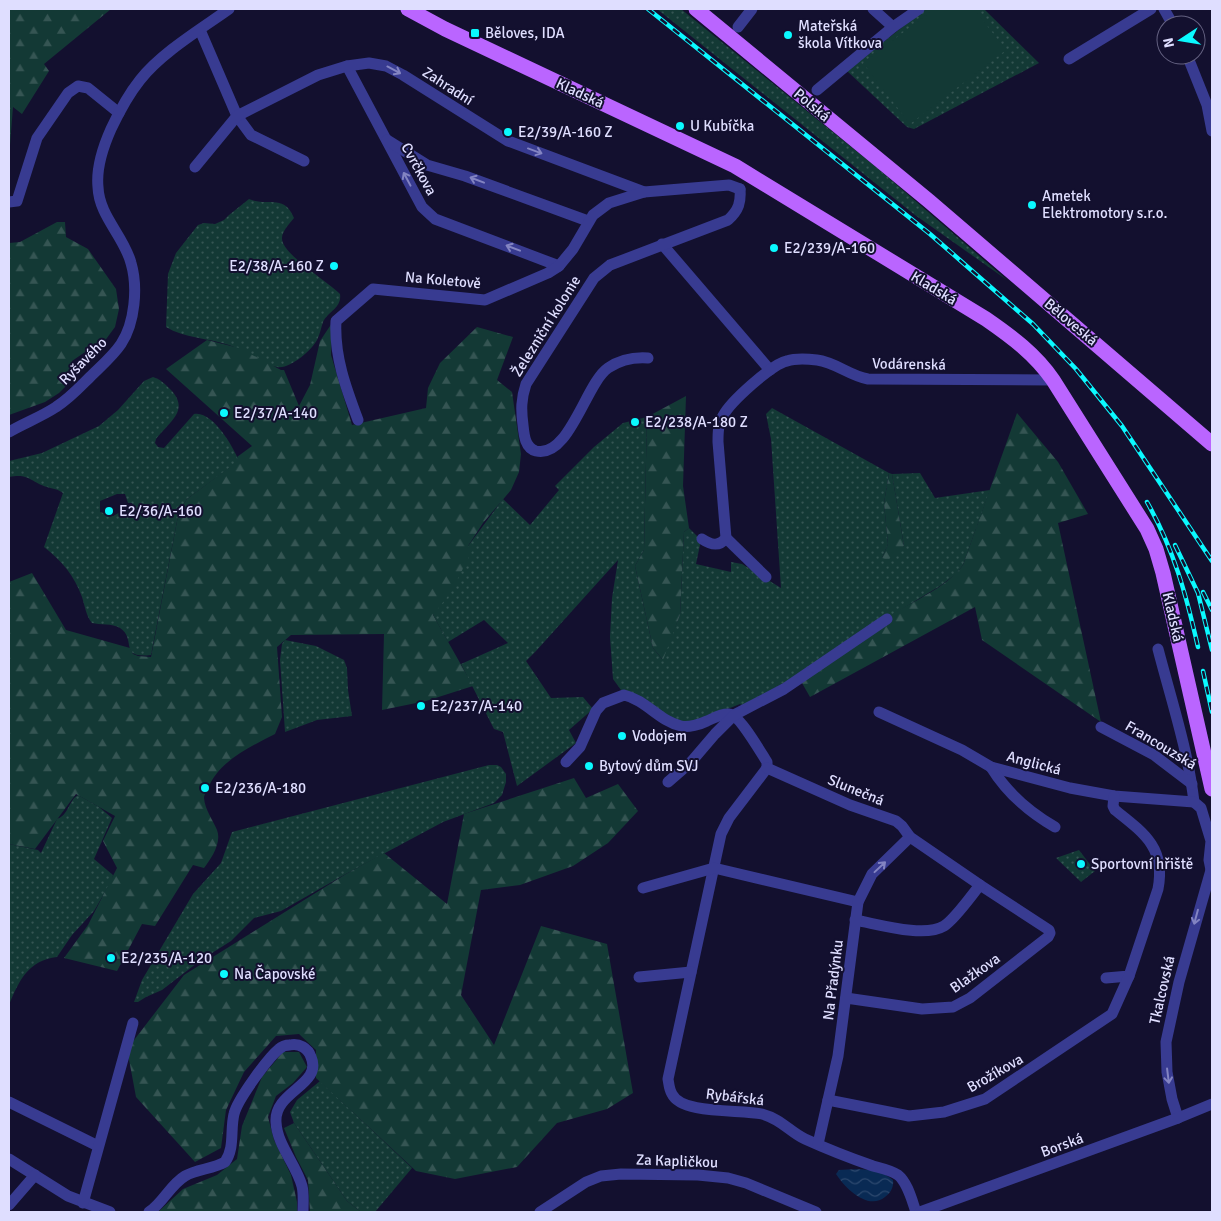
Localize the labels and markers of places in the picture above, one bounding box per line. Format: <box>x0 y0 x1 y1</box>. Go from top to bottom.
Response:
place label: Mateřská škola Vítkova <box>798 17 882 52</box>
place label: Běloves, IDA <box>485 24 565 42</box>
marker: Běloves, IDA <box>469 27 481 39</box>
marker: Mateřská škola Vítkova <box>782 29 794 41</box>
place label: U Kubíčka <box>690 117 754 135</box>
marker: U Kubíčka <box>674 120 686 132</box>
place label: E2/39/A-160 Z <box>518 123 613 141</box>
marker: E2/39/A-160 Z <box>502 126 514 138</box>
place label: Ametek Elektromotory s.r.o. <box>1042 187 1167 222</box>
marker: Ametek Elektromotory s.r.o. <box>1026 199 1038 211</box>
place label: E2/239/A-160 <box>784 239 875 257</box>
marker: E2/239/A-160 <box>768 242 780 254</box>
place label: E2/38/A-160 Z <box>229 257 324 275</box>
marker: E2/38/A-160 Z <box>328 260 340 272</box>
place label: E2/37/A-140 <box>234 404 317 422</box>
marker: E2/37/A-140 <box>218 407 230 419</box>
place label: E2/238/A-180 Z <box>645 413 748 431</box>
marker: E2/238/A-180 Z <box>629 416 641 428</box>
place label: E2/36/A-160 <box>119 502 202 520</box>
marker: E2/36/A-160 <box>103 505 115 517</box>
place label: E2/237/A-140 <box>431 697 522 715</box>
marker: E2/237/A-140 <box>415 700 427 712</box>
place label: Vodojem <box>632 727 687 745</box>
marker: Vodojem <box>616 730 628 742</box>
place label: Bytový dům SVJ <box>599 757 698 775</box>
marker: Bytový dům SVJ <box>583 760 595 772</box>
place label: E2/236/A-180 <box>215 779 306 797</box>
marker: E2/236/A-180 <box>199 782 211 794</box>
place label: Sportovní hřiště <box>1091 855 1193 873</box>
marker: Sportovní hřiště <box>1075 858 1087 870</box>
place label: E2/235/A-120 <box>121 949 212 967</box>
marker: E2/235/A-120 <box>105 952 117 964</box>
place label: Na Čapovské <box>234 964 315 983</box>
marker: Na Čapovské <box>218 968 230 980</box>

